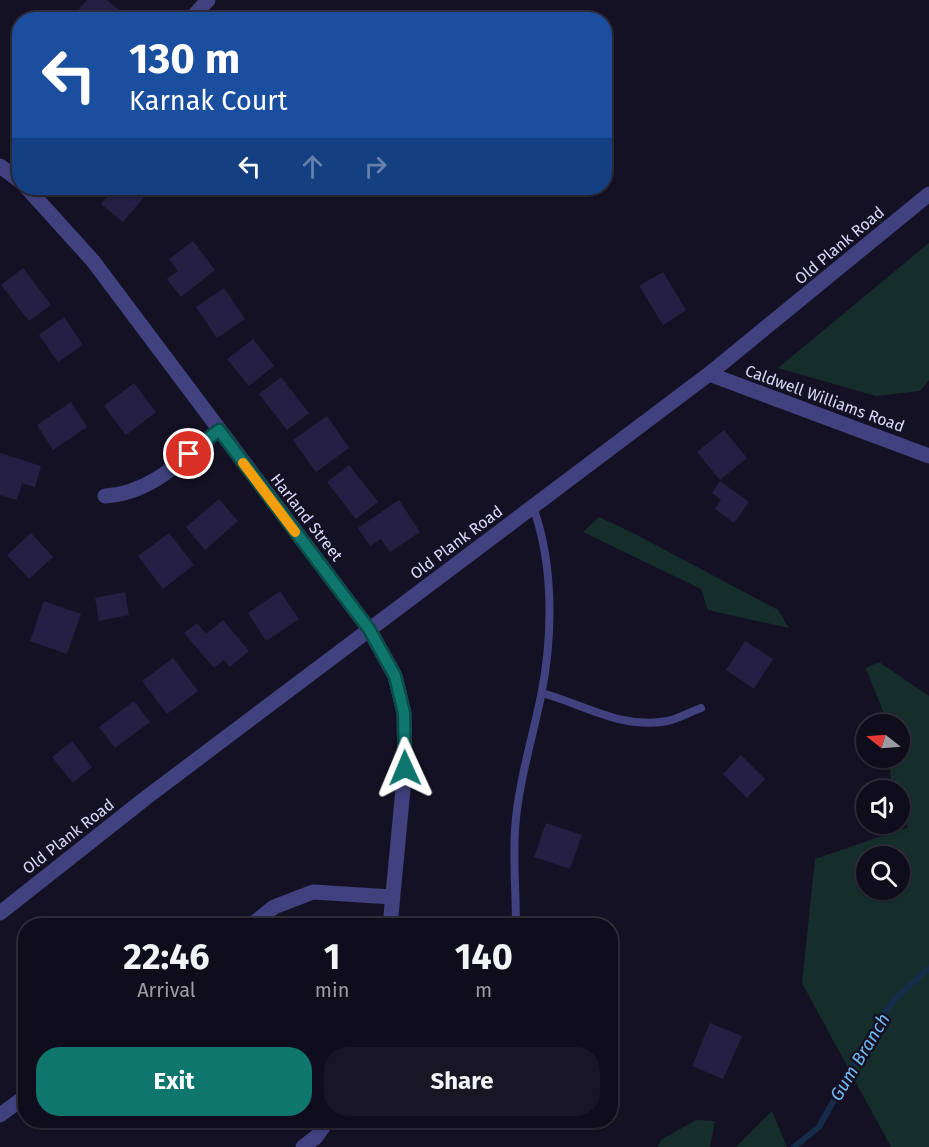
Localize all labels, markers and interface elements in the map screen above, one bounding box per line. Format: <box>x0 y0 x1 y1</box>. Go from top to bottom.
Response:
text: 130 m <box>129 34 240 84</box>
icon: left <box>30 36 108 114</box>
text: Karnak Court <box>129 85 288 117</box>
icon: left <box>233 150 266 183</box>
icon: ahead <box>296 150 329 183</box>
icon: right <box>359 150 392 183</box>
street label: Old Plank Road <box>791 203 888 288</box>
street label: Caldwell Williams Road <box>743 361 907 436</box>
pin <box>163 428 214 479</box>
icon: arrive <box>172 437 205 470</box>
street label: Harland Street <box>267 470 347 565</box>
street label: Old Plank Road <box>406 502 506 583</box>
north arrow <box>856 714 910 768</box>
map controls <box>856 714 910 900</box>
position arrow <box>373 736 437 800</box>
button: sound <box>856 780 910 834</box>
street label: Old Plank Road <box>19 795 118 878</box>
button: search <box>856 846 910 900</box>
text: 22:46 <box>123 935 210 979</box>
text: 1 <box>324 935 340 979</box>
text: 140 <box>455 935 513 979</box>
text: Arrival <box>137 978 196 1002</box>
text: min <box>315 978 349 1002</box>
text: m <box>475 978 492 1002</box>
water label: Gum Branch <box>825 1009 895 1105</box>
button: Exit <box>36 1047 312 1116</box>
button: Share <box>324 1047 600 1116</box>

